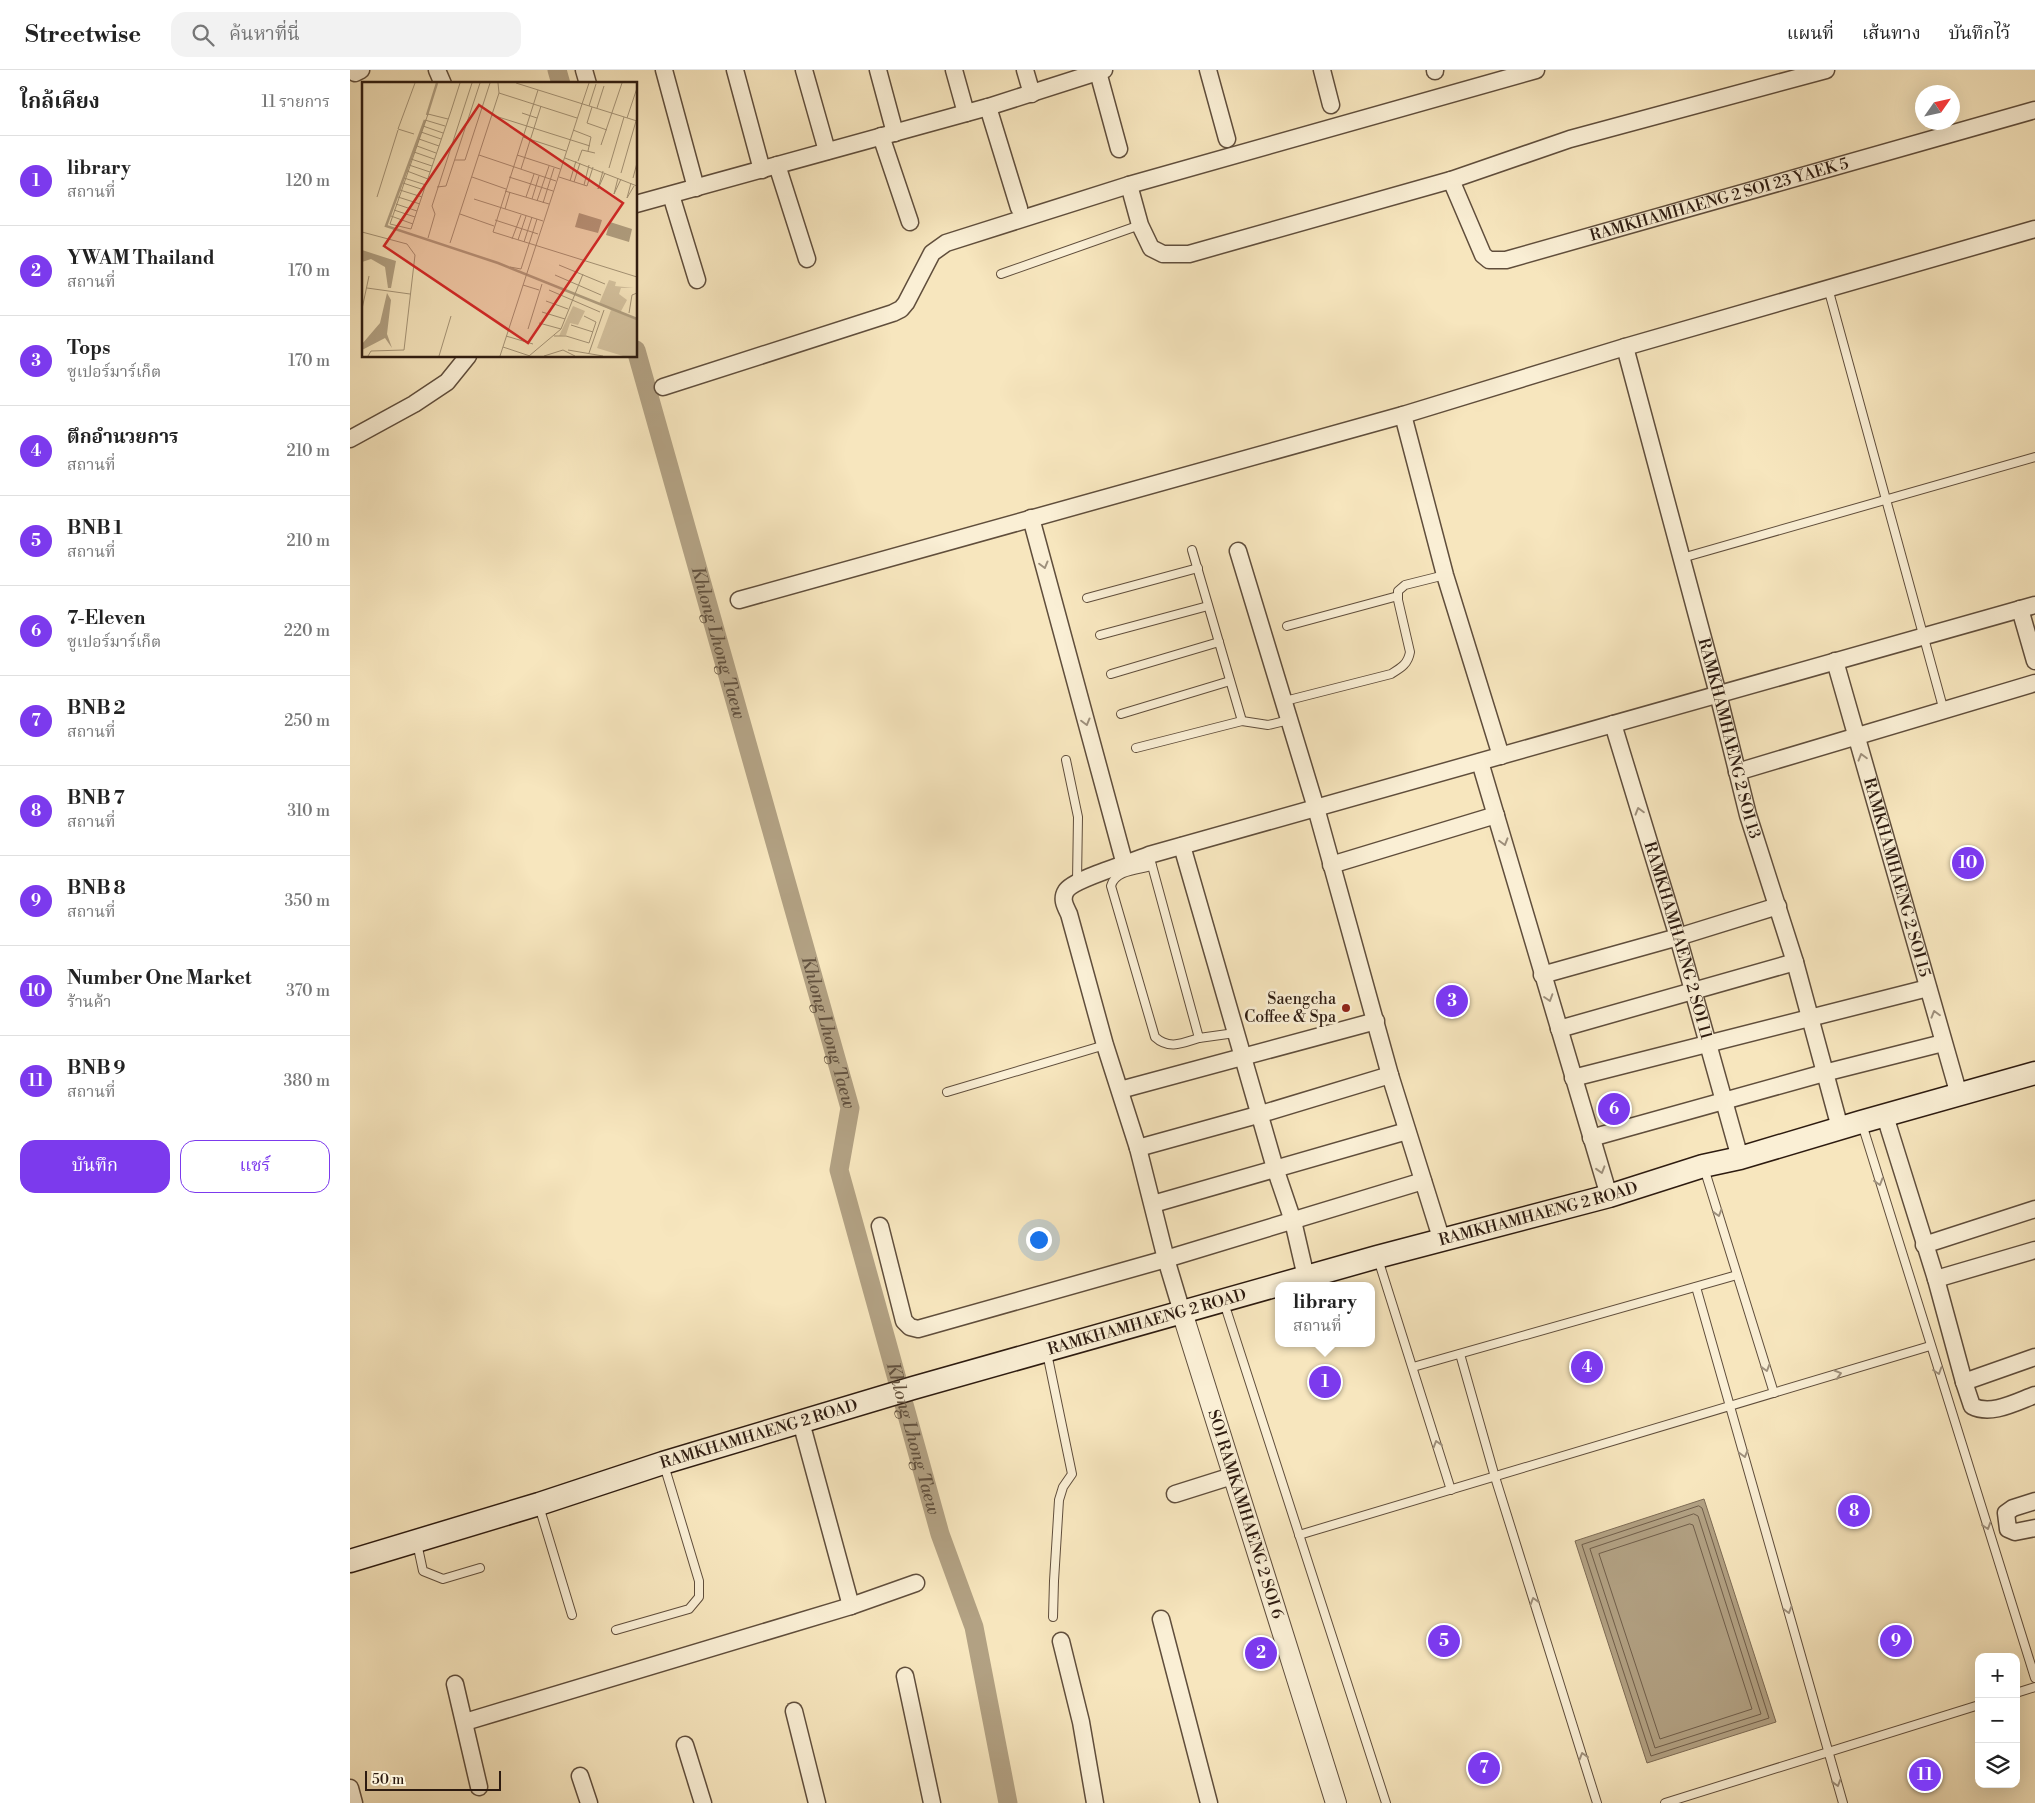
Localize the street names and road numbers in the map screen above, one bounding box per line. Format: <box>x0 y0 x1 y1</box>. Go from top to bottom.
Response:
street label: RAMKHAMHAENG 2 SOI 23 YAEK 5 <box>1588 153 1851 246</box>
street label: RAMKHAMHAENG 2 SOI 13 <box>1693 636 1765 841</box>
street label: RAMKHAMHAENG 2 SOI 15 <box>1859 775 1935 980</box>
street label: RAMKHAMHAENG 2 SOI 11 <box>1639 839 1716 1042</box>
street label: RAMKHAMHAENG 2 ROAD <box>1436 1177 1640 1250</box>
street label: RAMKHAMHAENG 2 ROAD <box>1045 1284 1249 1360</box>
street label: RAMKHAMHAENG 2 ROAD <box>657 1395 860 1473</box>
street label: SOI RAMKAMHAENG 2 SOI 6 <box>1203 1407 1288 1622</box>

